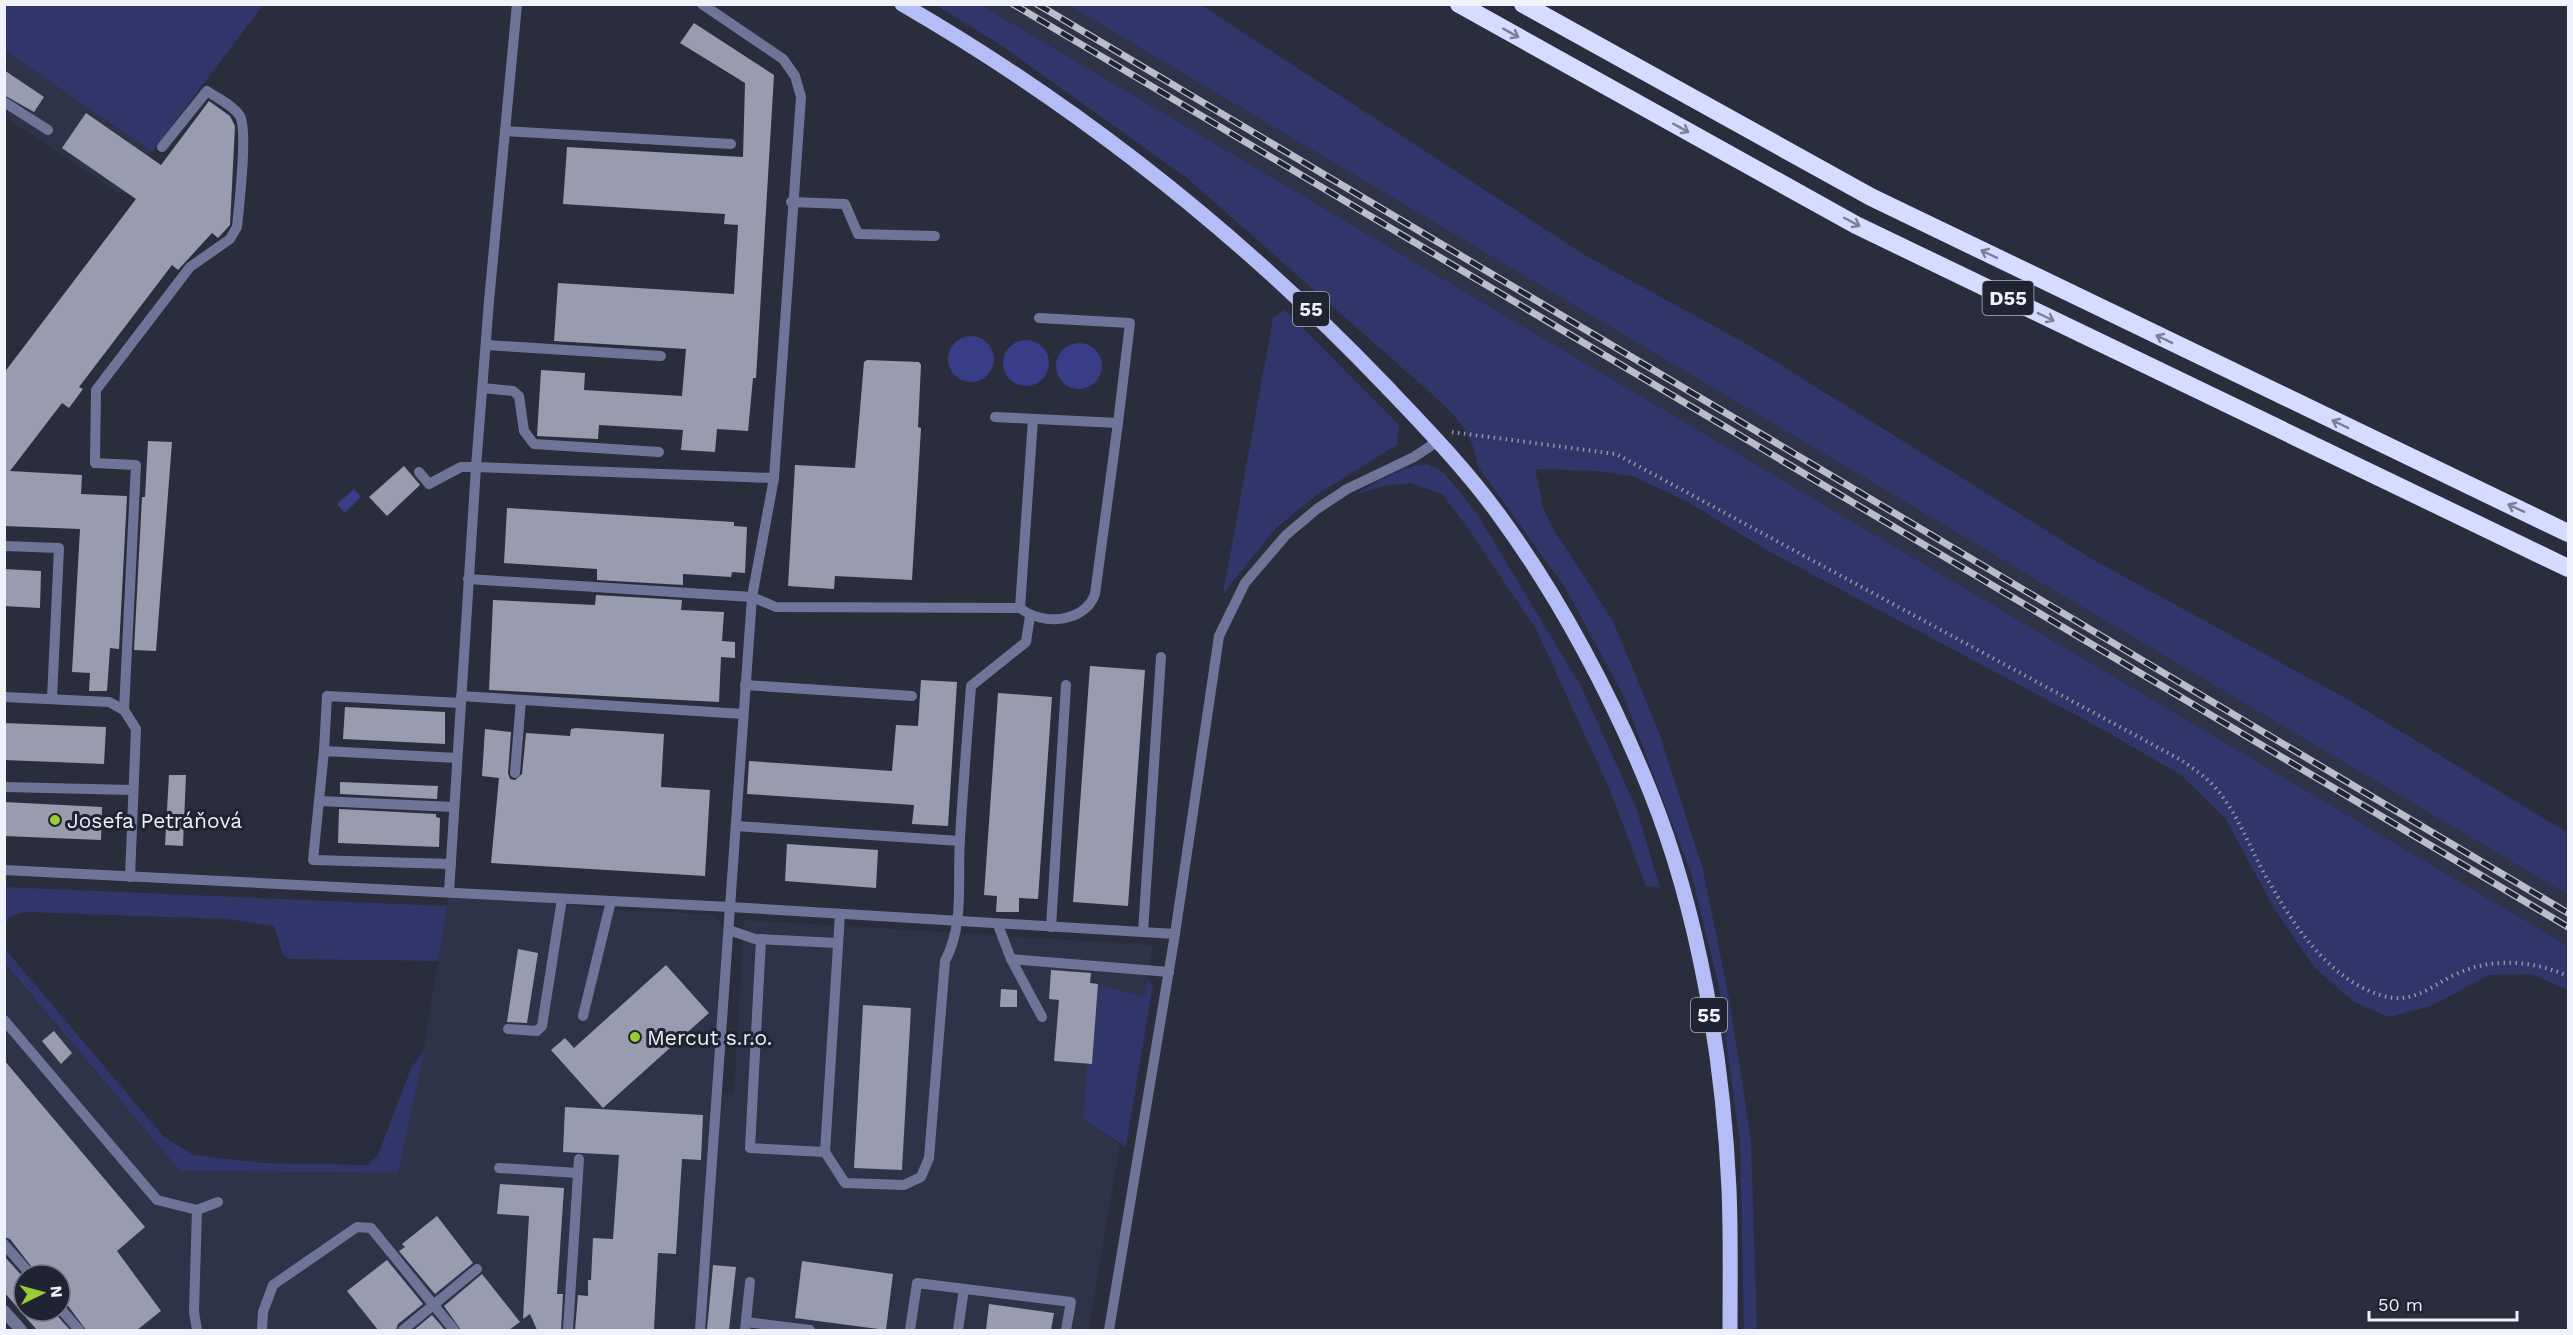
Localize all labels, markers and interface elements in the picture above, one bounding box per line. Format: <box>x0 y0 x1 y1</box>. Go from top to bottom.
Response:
one-way arrow <box>1501 28 1519 39</box>
one-way arrow <box>1672 122 1689 134</box>
one-way arrow <box>1842 217 1860 228</box>
one-way arrow <box>1980 248 1998 260</box>
road number: D55 <box>1982 281 2034 315</box>
road number: 55 <box>1293 292 1329 326</box>
one-way arrow <box>2036 311 2054 323</box>
one-way arrow <box>2156 333 2174 345</box>
one-way arrow <box>2331 418 2349 430</box>
one-way arrow <box>2507 502 2525 514</box>
place label: Josefa Petráňová <box>67 808 242 833</box>
marker: Josefa Petráňová <box>48 813 62 827</box>
road number: 55 <box>1691 998 1727 1032</box>
place label: Mercut s.r.o. <box>647 1025 772 1050</box>
marker: Mercut s.r.o. <box>628 1030 642 1044</box>
north arrow <box>12 1263 72 1323</box>
scale bar <box>2369 1284 2518 1322</box>
text: N <box>46 1285 66 1298</box>
text: 50 m <box>2378 1294 2423 1315</box>

